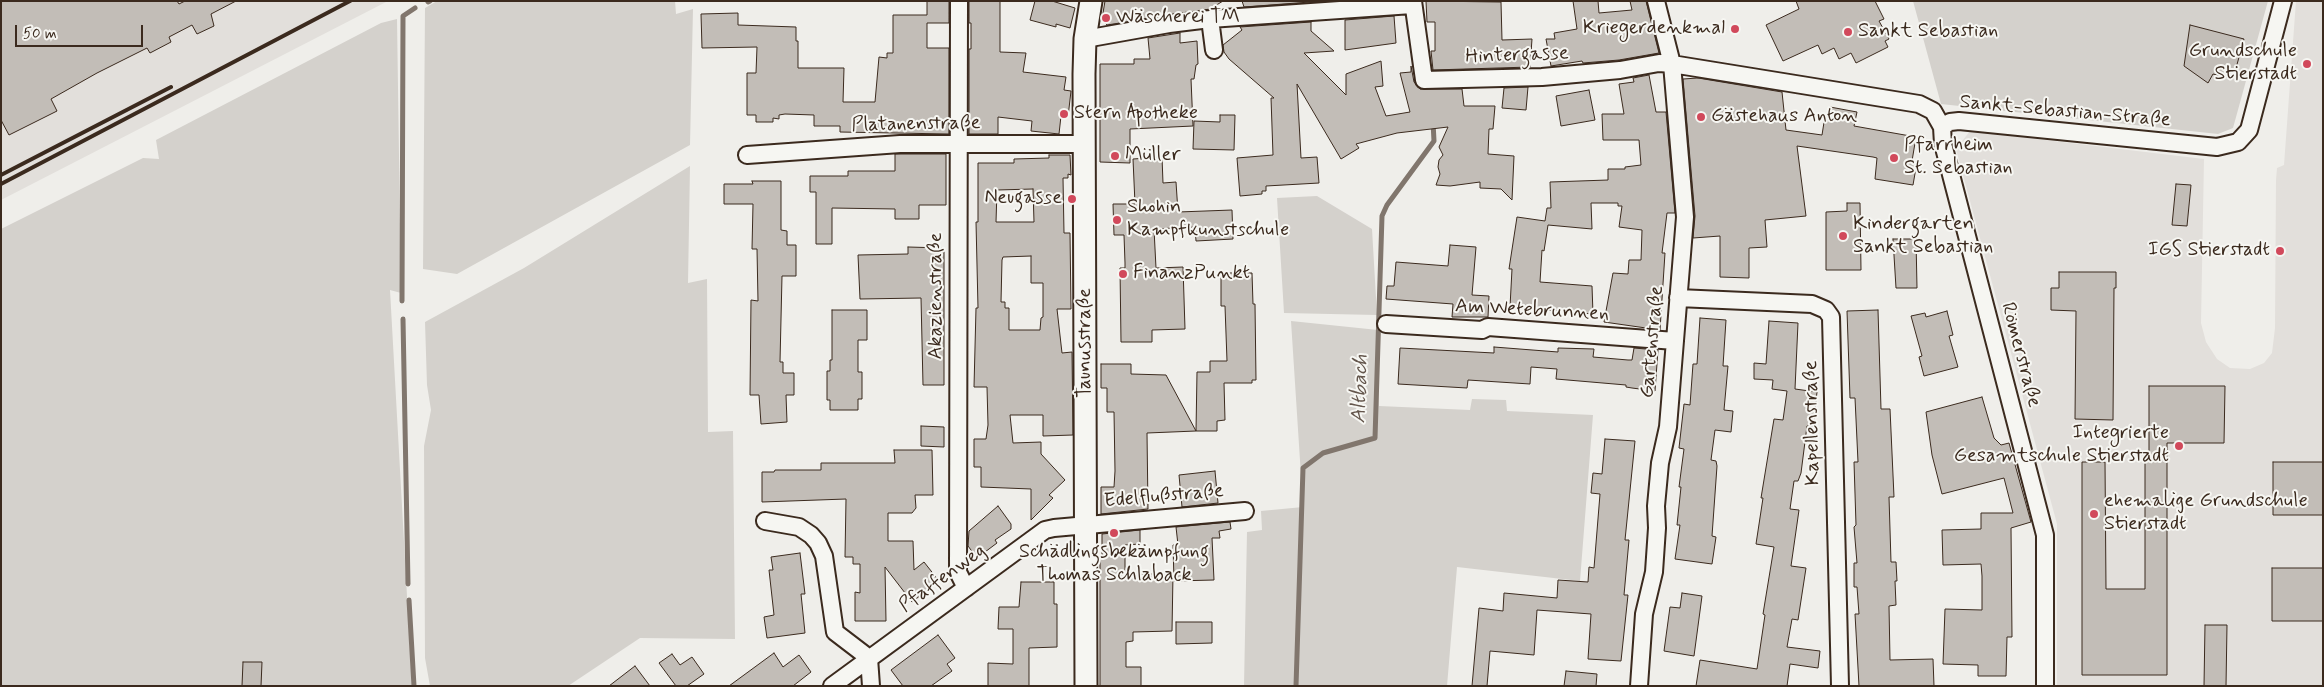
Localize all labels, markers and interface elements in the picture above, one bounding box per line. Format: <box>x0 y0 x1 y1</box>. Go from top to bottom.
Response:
place label: Wäscherei TM <box>1116 6 1240 30</box>
marker: Wäscherei TM <box>1100 12 1112 24</box>
scale bar <box>18 15 145 47</box>
place label: Kriegerdenkmal <box>1583 17 1725 41</box>
place label: Sankt Sebastian <box>1858 20 1998 44</box>
marker: Kriegerdenkmal <box>1729 23 1741 35</box>
text: 50 m <box>23 24 57 44</box>
marker: Sankt Sebastian <box>1842 26 1854 38</box>
place label: Grundschule Stierstadt <box>2189 40 2297 87</box>
street label: Hintergasse <box>1465 42 1569 70</box>
marker: Grundschule Stierstadt <box>2301 58 2313 70</box>
street label: Sankt-Sebastian-Straße <box>1958 91 2172 133</box>
place label: Stern Apotheke <box>1074 102 1198 126</box>
place label: Gästehaus Anton <box>1711 105 1857 129</box>
marker: Stern Apotheke <box>1058 108 1070 120</box>
marker: Gästehaus Anton <box>1695 111 1707 123</box>
street label: Platanenstraße <box>851 112 981 138</box>
place label: Pfarrheim St. Sebastian <box>1904 134 2013 181</box>
place label: Müller <box>1125 144 1181 168</box>
marker: Müller <box>1109 150 1121 162</box>
marker: Pfarrheim St. Sebastian <box>1888 152 1900 164</box>
place label: Neugasse <box>985 187 1062 211</box>
marker: Neugasse <box>1066 193 1078 205</box>
place label: Shohin Kampfkunstschule <box>1127 196 1289 243</box>
place label: Kindergarten Sankt Sebastian <box>1853 213 1993 260</box>
marker: Shohin Kampfkunstschule <box>1111 214 1123 226</box>
marker: Kindergarten Sankt Sebastian <box>1837 230 1849 242</box>
street label: Akazienstraße <box>925 232 949 360</box>
place label: IGS Stierstadt <box>2148 239 2270 263</box>
marker: IGS Stierstadt <box>2274 245 2286 257</box>
place label: FinanzPunkt <box>1133 262 1250 286</box>
marker: FinanzPunkt <box>1117 268 1129 280</box>
street label: Gartenstraße <box>1636 285 1670 399</box>
street label: Taunusstraße <box>1074 288 1098 398</box>
street label: Am Wetebrunnen <box>1454 295 1610 327</box>
street label: Römerstraße <box>1994 300 2046 410</box>
water label: Altbach <box>1347 354 1375 424</box>
street label: Kapellenstraße <box>1800 360 1826 486</box>
place label: Integrierte Gesamtschule Stierstadt <box>1954 422 2169 469</box>
marker: Integrierte Gesamtschule Stierstadt <box>2173 440 2185 452</box>
street label: Edelflußstraße <box>1103 480 1225 514</box>
place label: ehemalige Grundschule Stierstadt <box>2104 490 2308 537</box>
marker: ehemalige Grundschule Stierstadt <box>2088 508 2100 520</box>
marker: Schädlingsbekämpfung Thomas Schlaback <box>1108 527 1120 539</box>
street label: Pfaffenweg <box>895 539 991 619</box>
place label: Schädlingsbekämpfung Thomas Schlaback <box>1019 541 1209 588</box>

